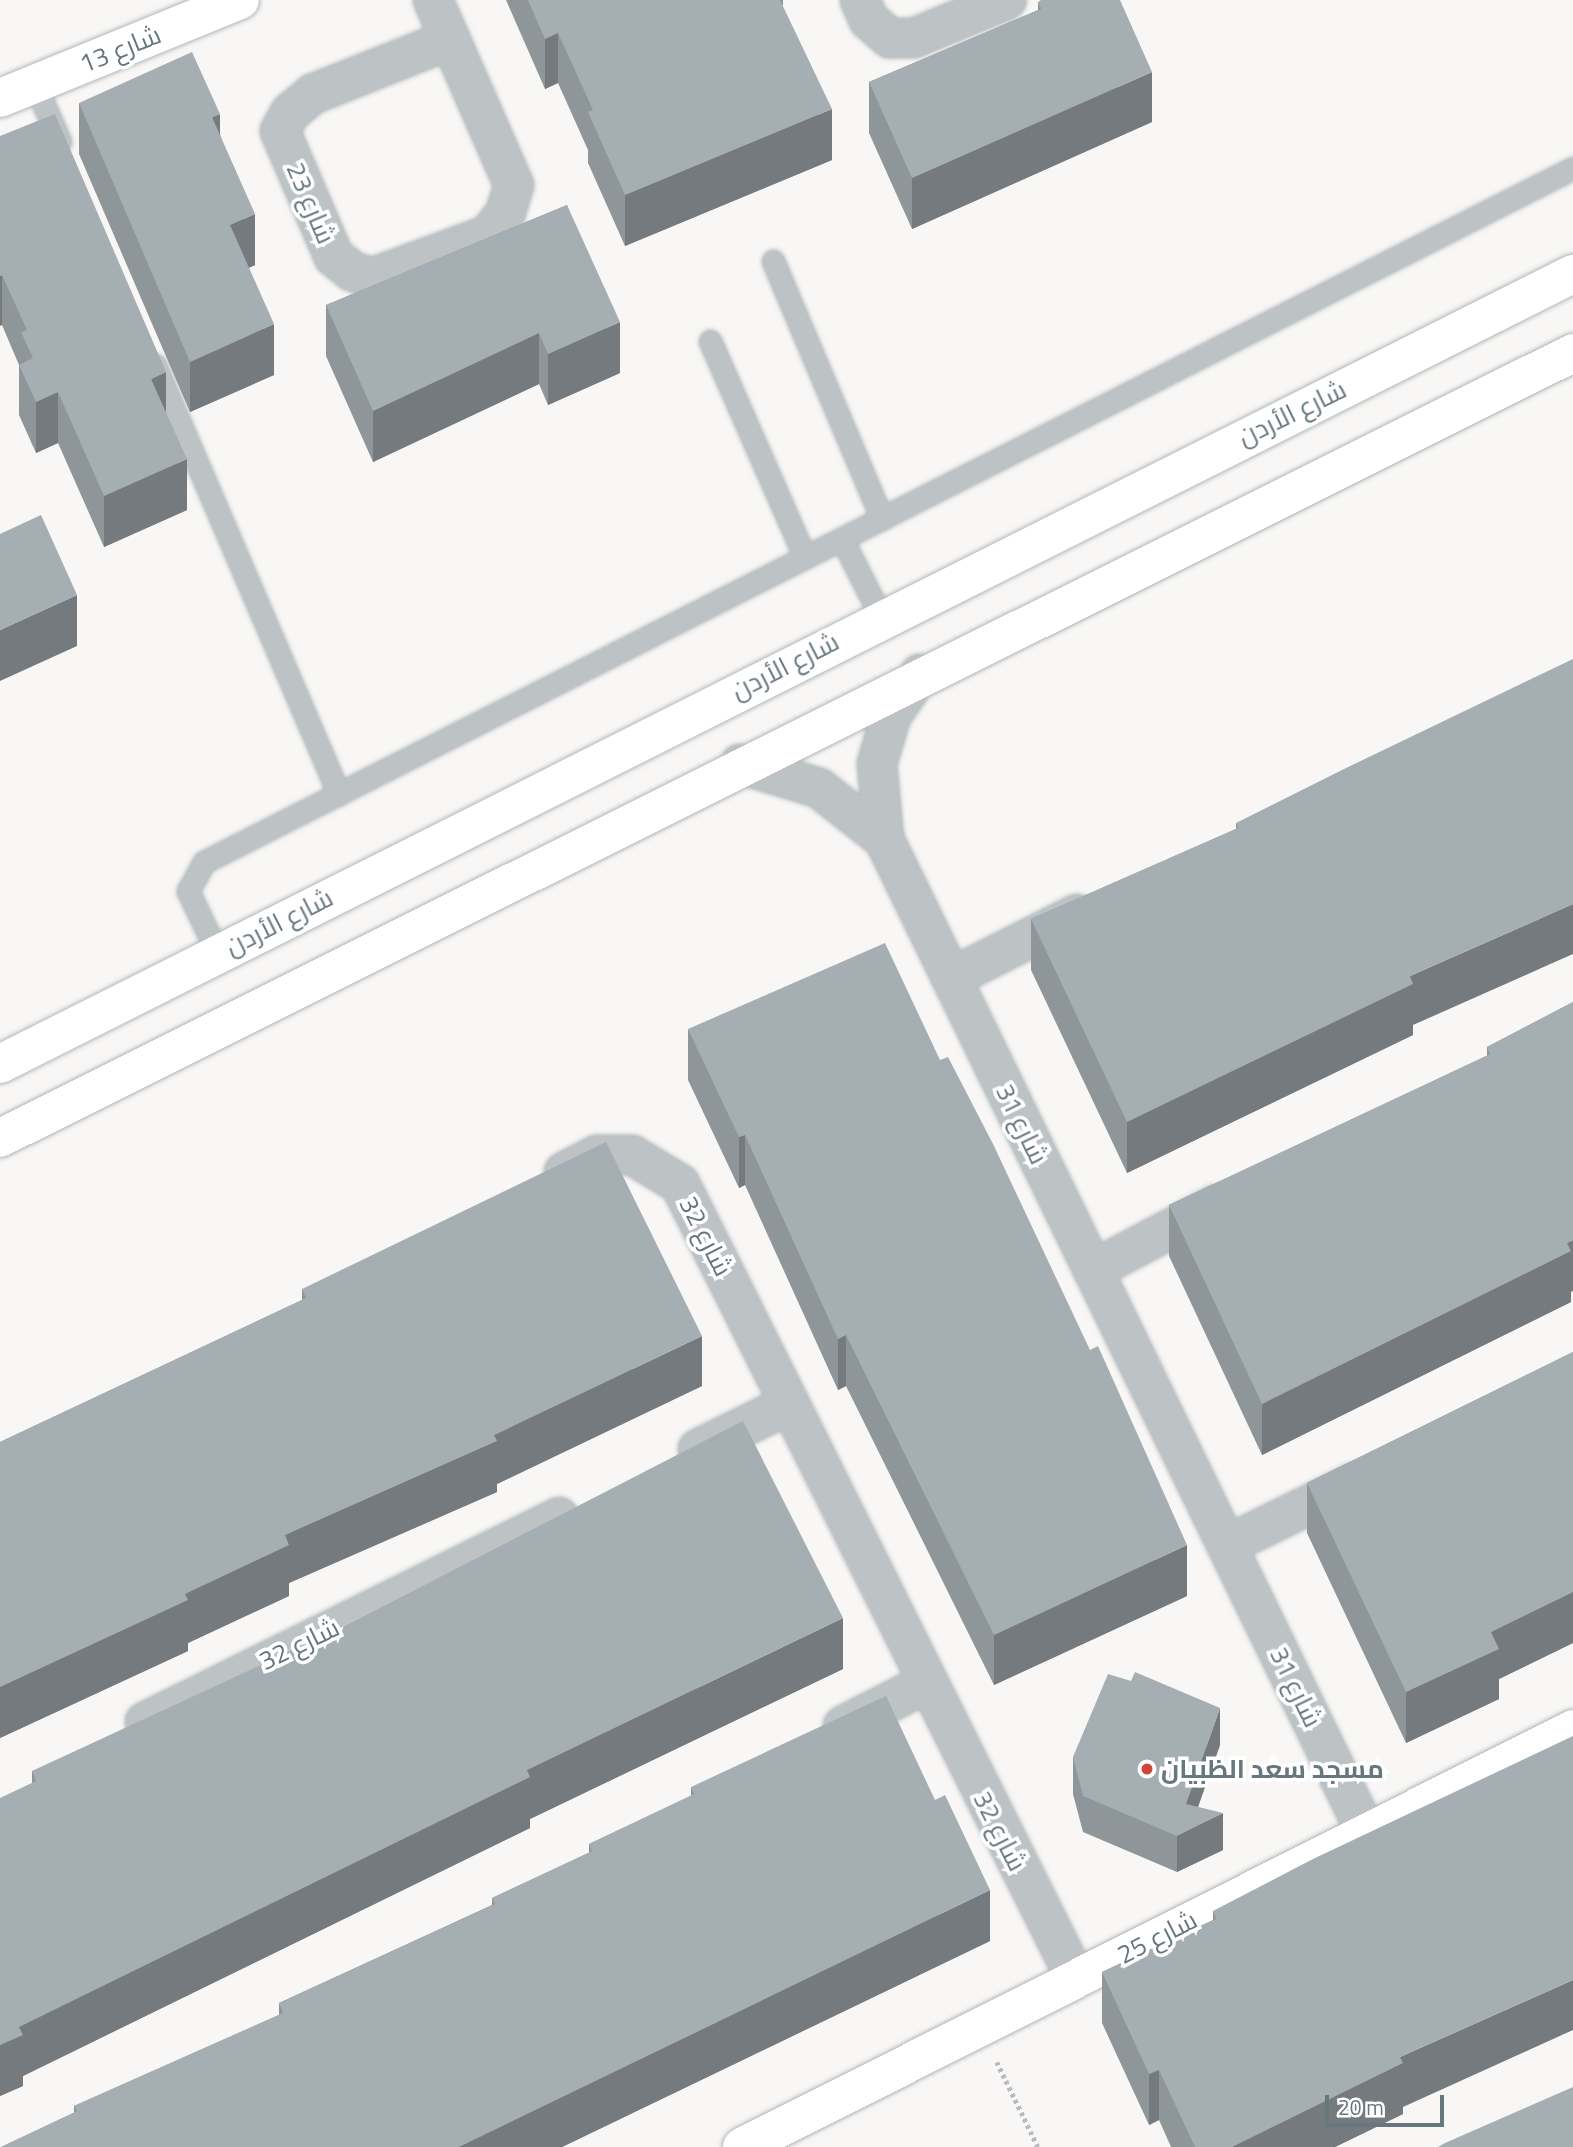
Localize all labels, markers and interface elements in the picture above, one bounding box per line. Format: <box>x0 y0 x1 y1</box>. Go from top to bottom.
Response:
street label: شارع 13 <box>75 19 165 79</box>
street label: 23 شارع <box>280 158 342 248</box>
street label: شارع الأردن <box>1233 373 1351 453</box>
street label: شارع الأردن <box>726 626 844 706</box>
street label: شارع الأردن <box>220 882 338 962</box>
street label: شارع 31 <box>989 1079 1055 1169</box>
street label: شارع 32 <box>673 1191 739 1281</box>
street label: شارع 32 <box>254 1611 344 1677</box>
street label: شارع 31 <box>1263 1642 1329 1732</box>
place label: مسجد سعد الظبيان <box>1161 1753 1384 1785</box>
marker: مسجد سعد الظبيان <box>1139 1761 1155 1777</box>
street label: شارع 32 <box>967 1786 1033 1876</box>
street label: شارع 25 <box>1112 1904 1202 1970</box>
scale bar <box>1328 2080 1447 2124</box>
text: 20 m <box>1338 2091 1384 2123</box>

